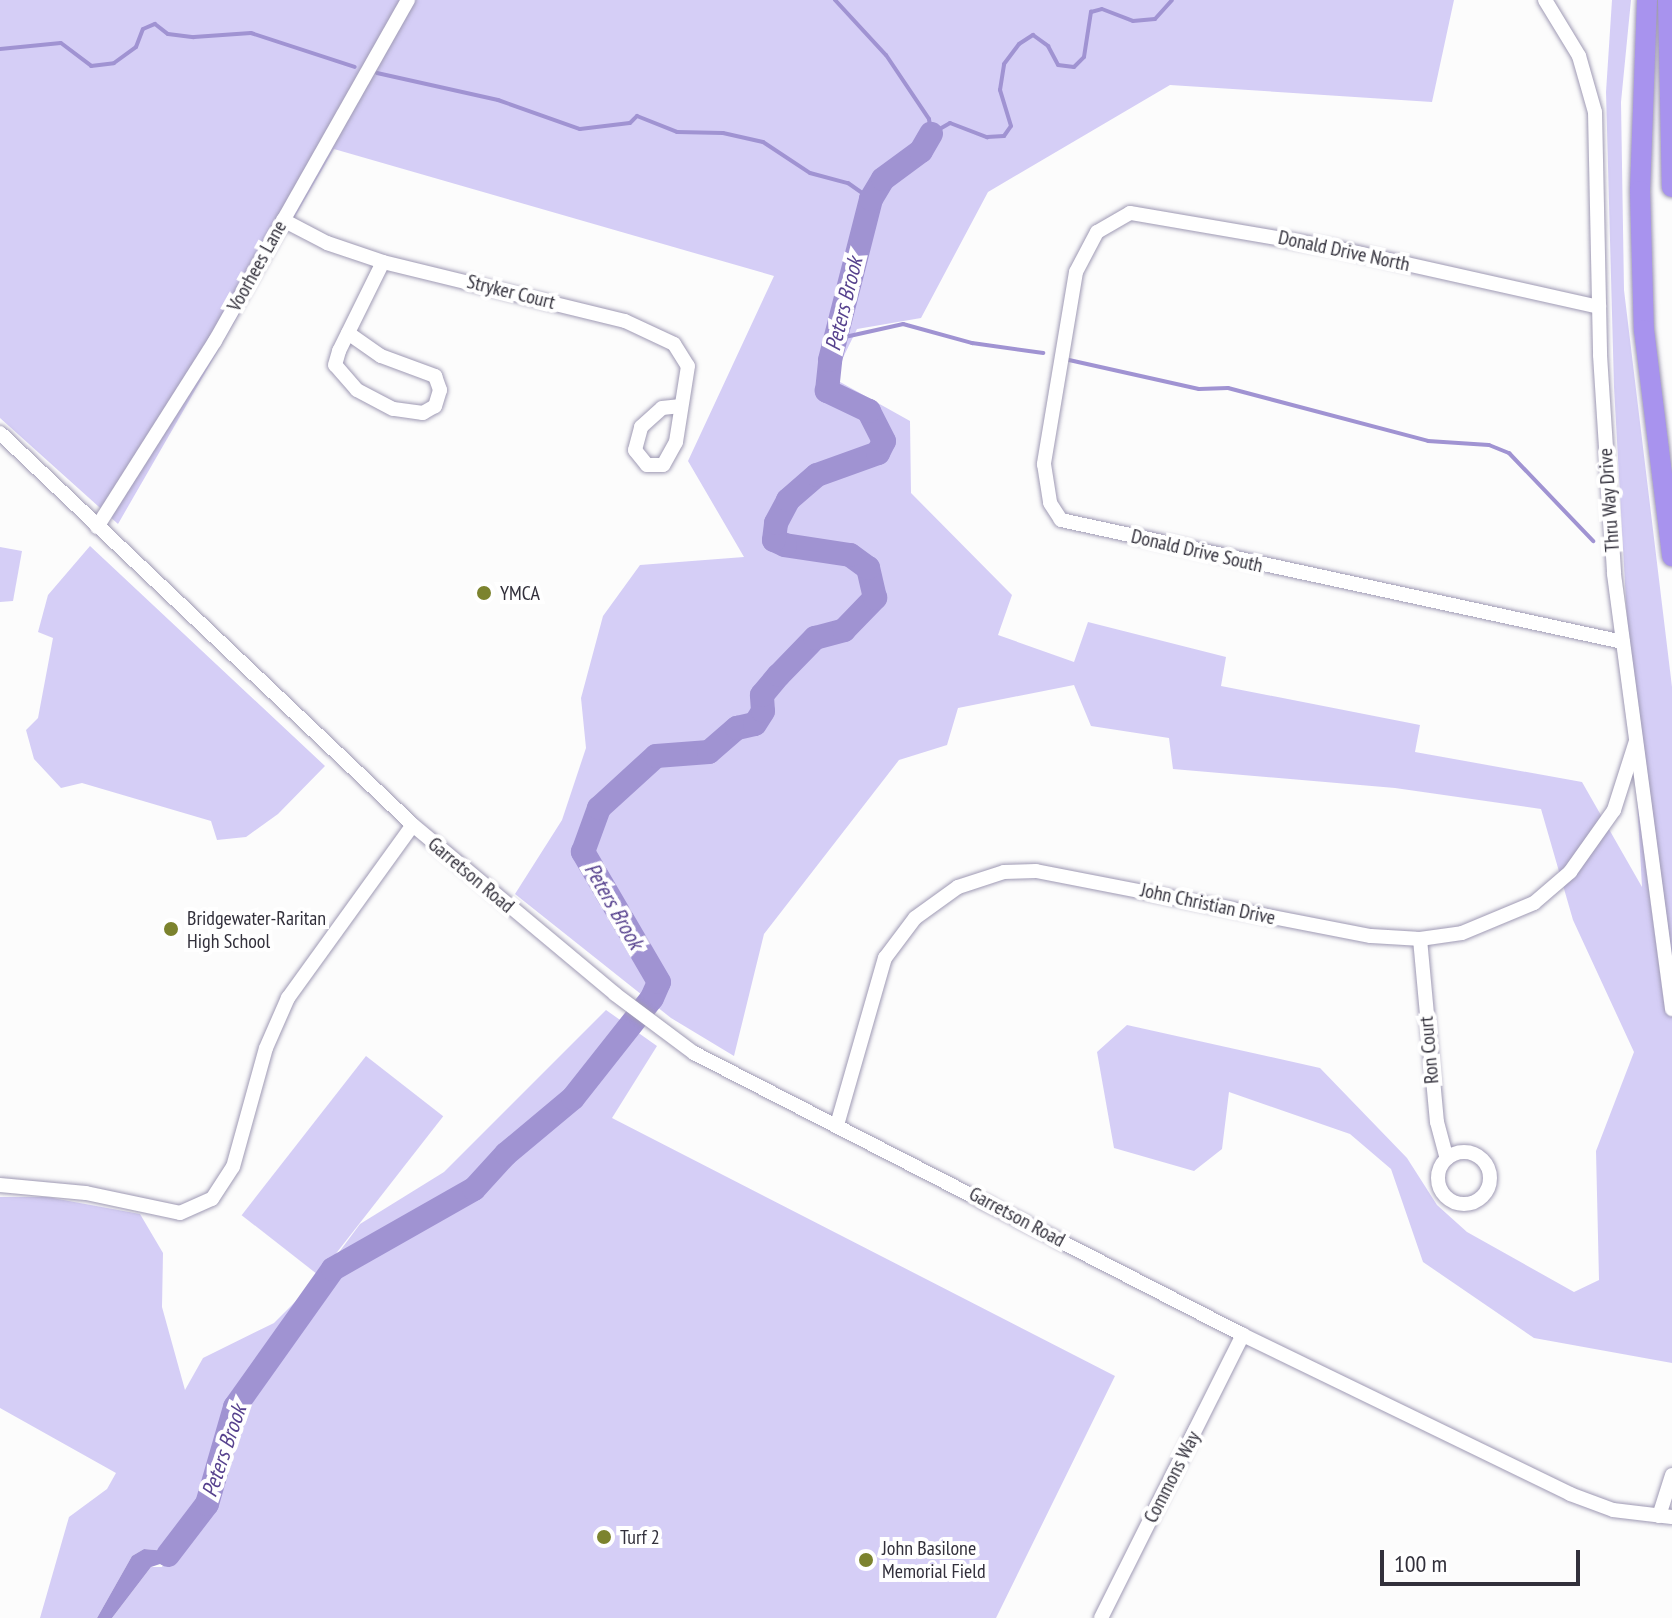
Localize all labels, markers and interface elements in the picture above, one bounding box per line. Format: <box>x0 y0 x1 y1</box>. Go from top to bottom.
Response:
street label: Voorhees Lane <box>222 216 292 316</box>
street label: Donald Drive North <box>1276 225 1412 277</box>
water label: Peters Brook <box>820 255 868 353</box>
street label: Stryker Court <box>464 269 558 315</box>
street label: Thru Way Drive <box>1593 447 1625 553</box>
street label: Donald Drive South <box>1129 524 1265 578</box>
place label: YMCA <box>500 581 540 605</box>
marker: YMCA <box>475 584 493 602</box>
street label: Garretson Road <box>423 832 519 918</box>
water label: Peters Brook <box>579 858 649 954</box>
street label: John Christian Drive <box>1138 878 1278 930</box>
place label: Bridgewater-Raritan High School <box>187 906 326 953</box>
marker: Bridgewater-Raritan High School <box>162 920 180 938</box>
street label: Ron Court <box>1414 1015 1444 1085</box>
street label: Garretson Road <box>965 1182 1069 1252</box>
water label: Peters Brook <box>196 1402 252 1500</box>
street label: Commons Way <box>1139 1427 1205 1527</box>
place label: Turf 2 <box>620 1525 660 1549</box>
marker: Turf 2 <box>595 1528 613 1546</box>
scale bar <box>1384 1534 1584 1584</box>
place label: John Basilone Memorial Field <box>882 1536 986 1583</box>
text: 100 m <box>1394 1548 1447 1579</box>
marker: John Basilone Memorial Field <box>857 1551 875 1569</box>

